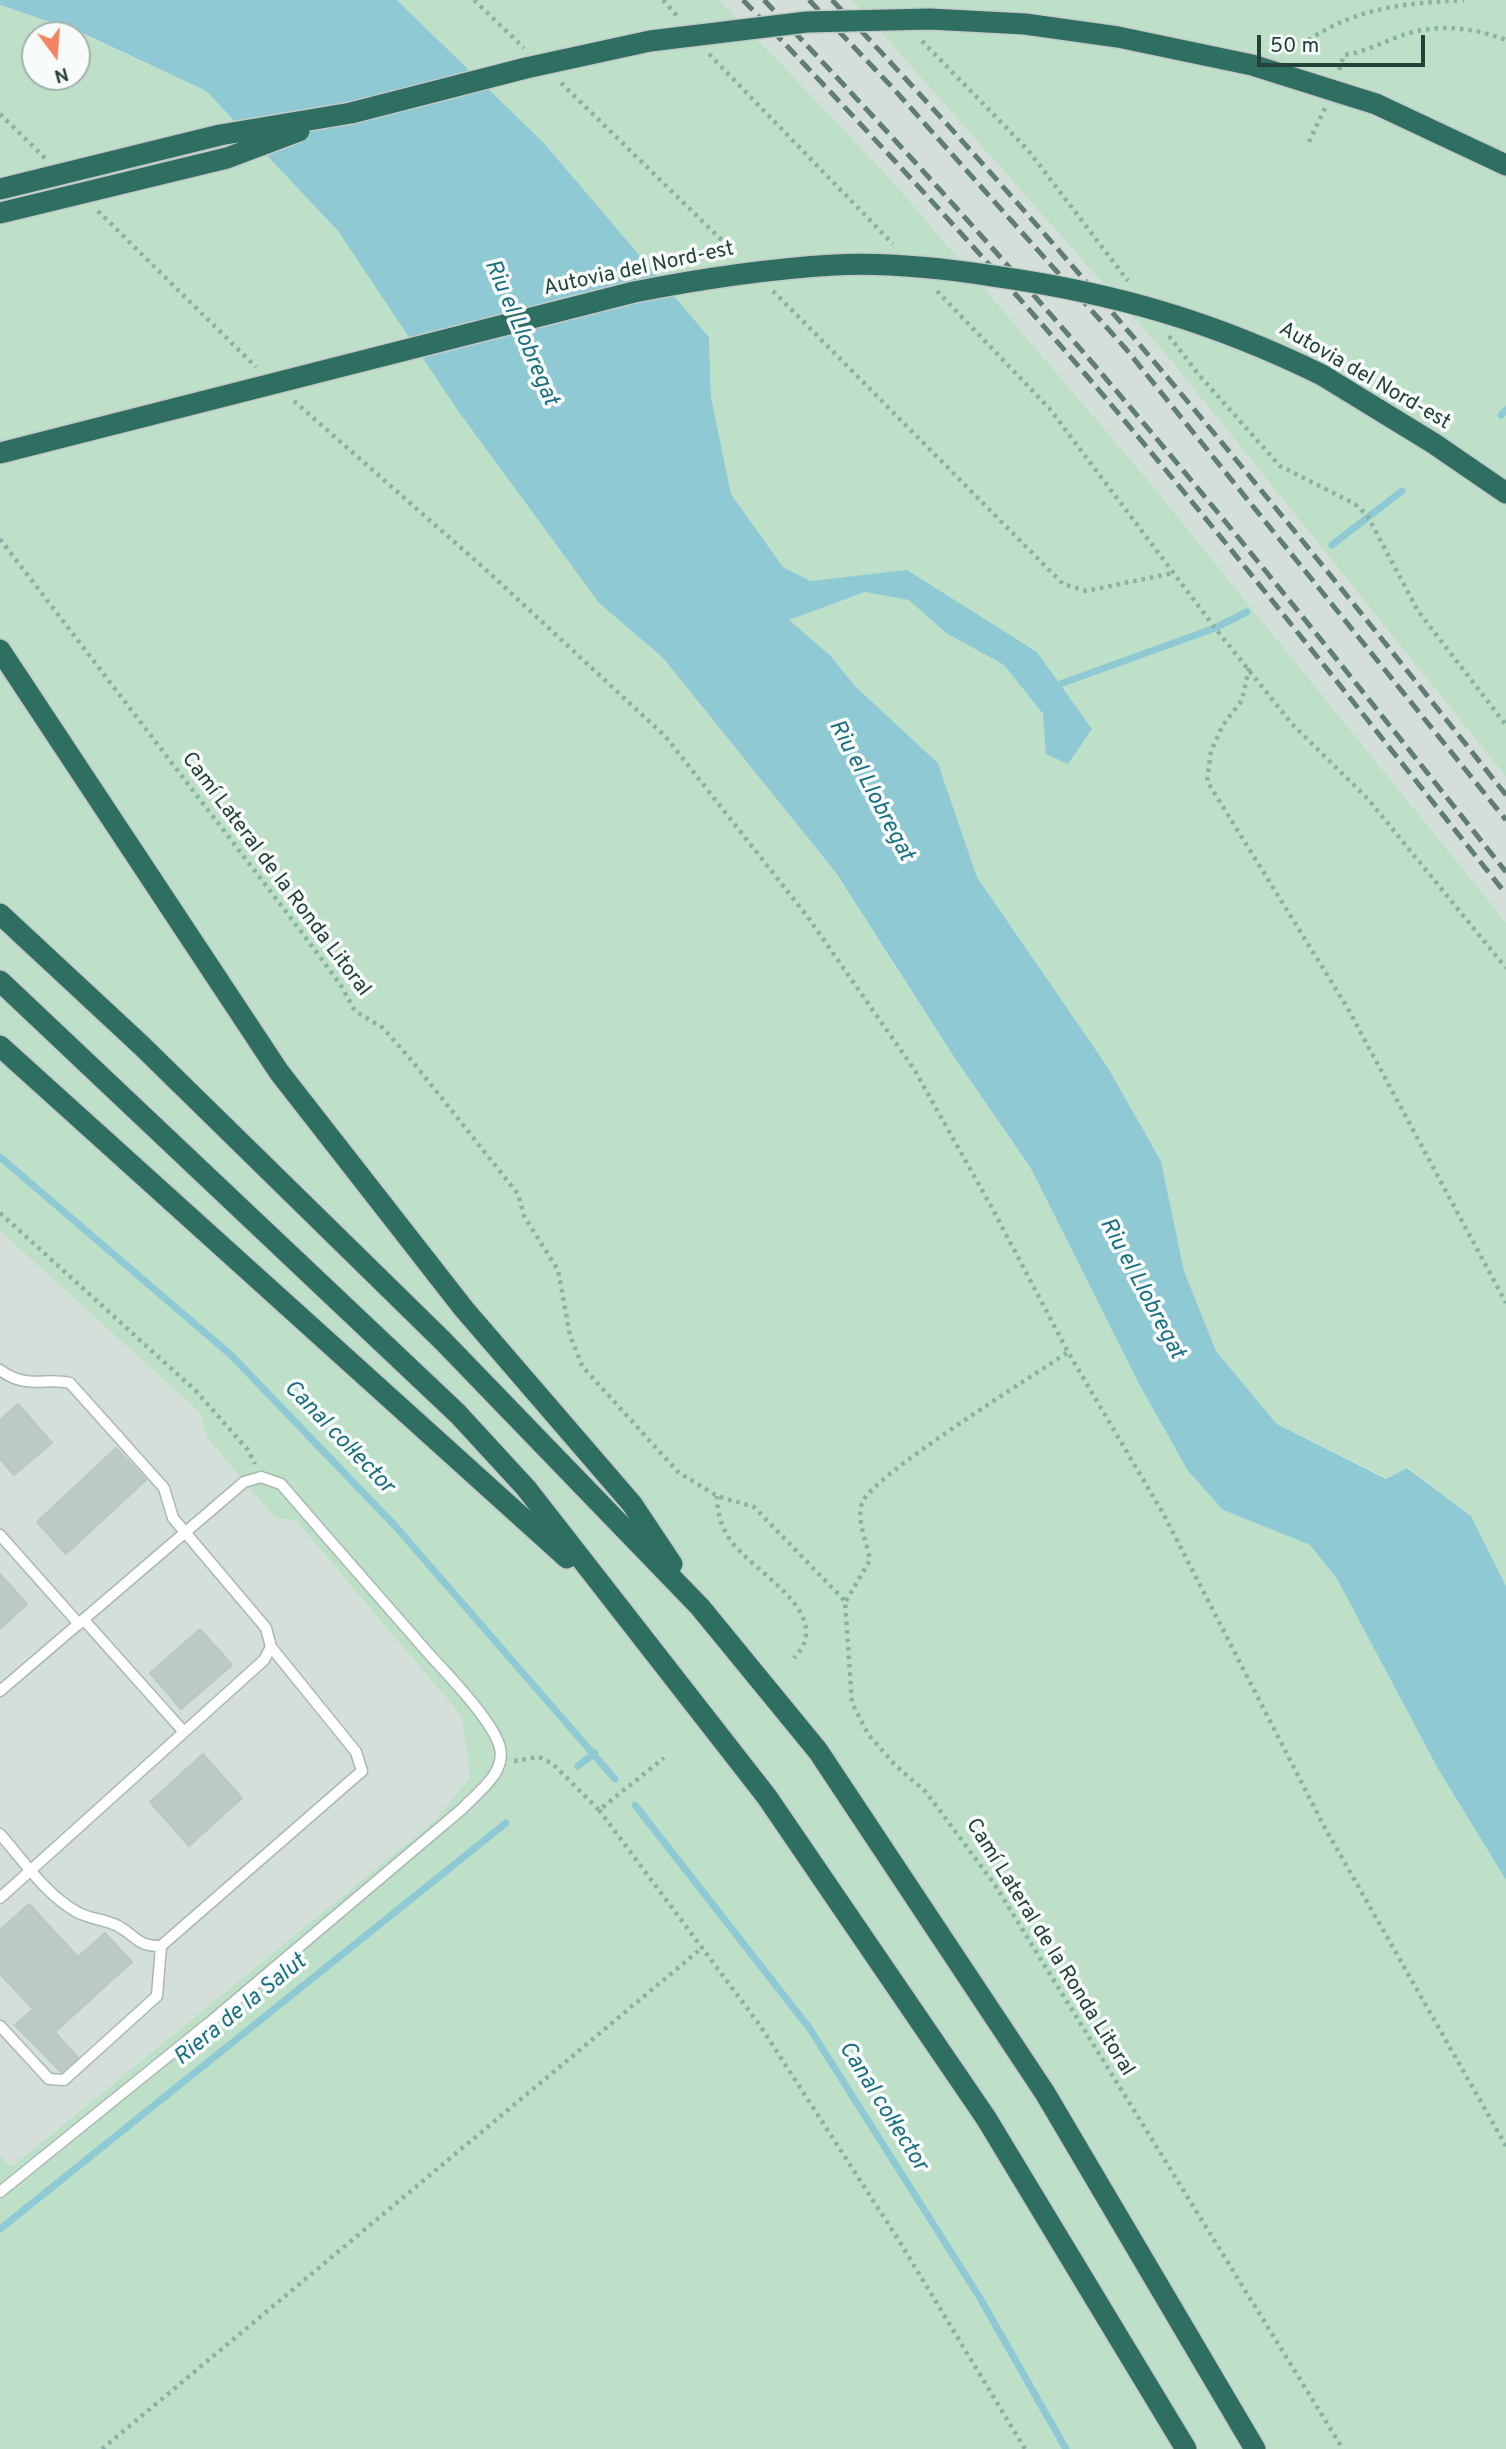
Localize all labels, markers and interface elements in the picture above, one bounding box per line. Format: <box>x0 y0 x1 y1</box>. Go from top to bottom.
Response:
north arrow <box>21 21 91 91</box>
scale bar <box>1261 21 1429 65</box>
text: 50 m <box>1270 33 1319 60</box>
text: N <box>51 61 71 88</box>
street label: Autovia del Nord-est <box>541 237 737 303</box>
water label: Riu el Llobregat <box>477 256 563 410</box>
street label: Autovia del Nord-est <box>1274 318 1454 436</box>
water label: Riu el Llobregat <box>821 716 919 866</box>
street label: Camí Lateral de la Ronda Litoral <box>175 748 375 1002</box>
water label: Riu el Llobregat <box>1092 1214 1190 1364</box>
water label: Canal col·lector <box>277 1375 399 1501</box>
street label: Camí Lateral de la Ronda Litoral <box>959 1814 1139 2082</box>
water label: Riera de la Salut <box>169 1949 313 2073</box>
water label: Canal col·lector <box>831 2037 933 2177</box>

